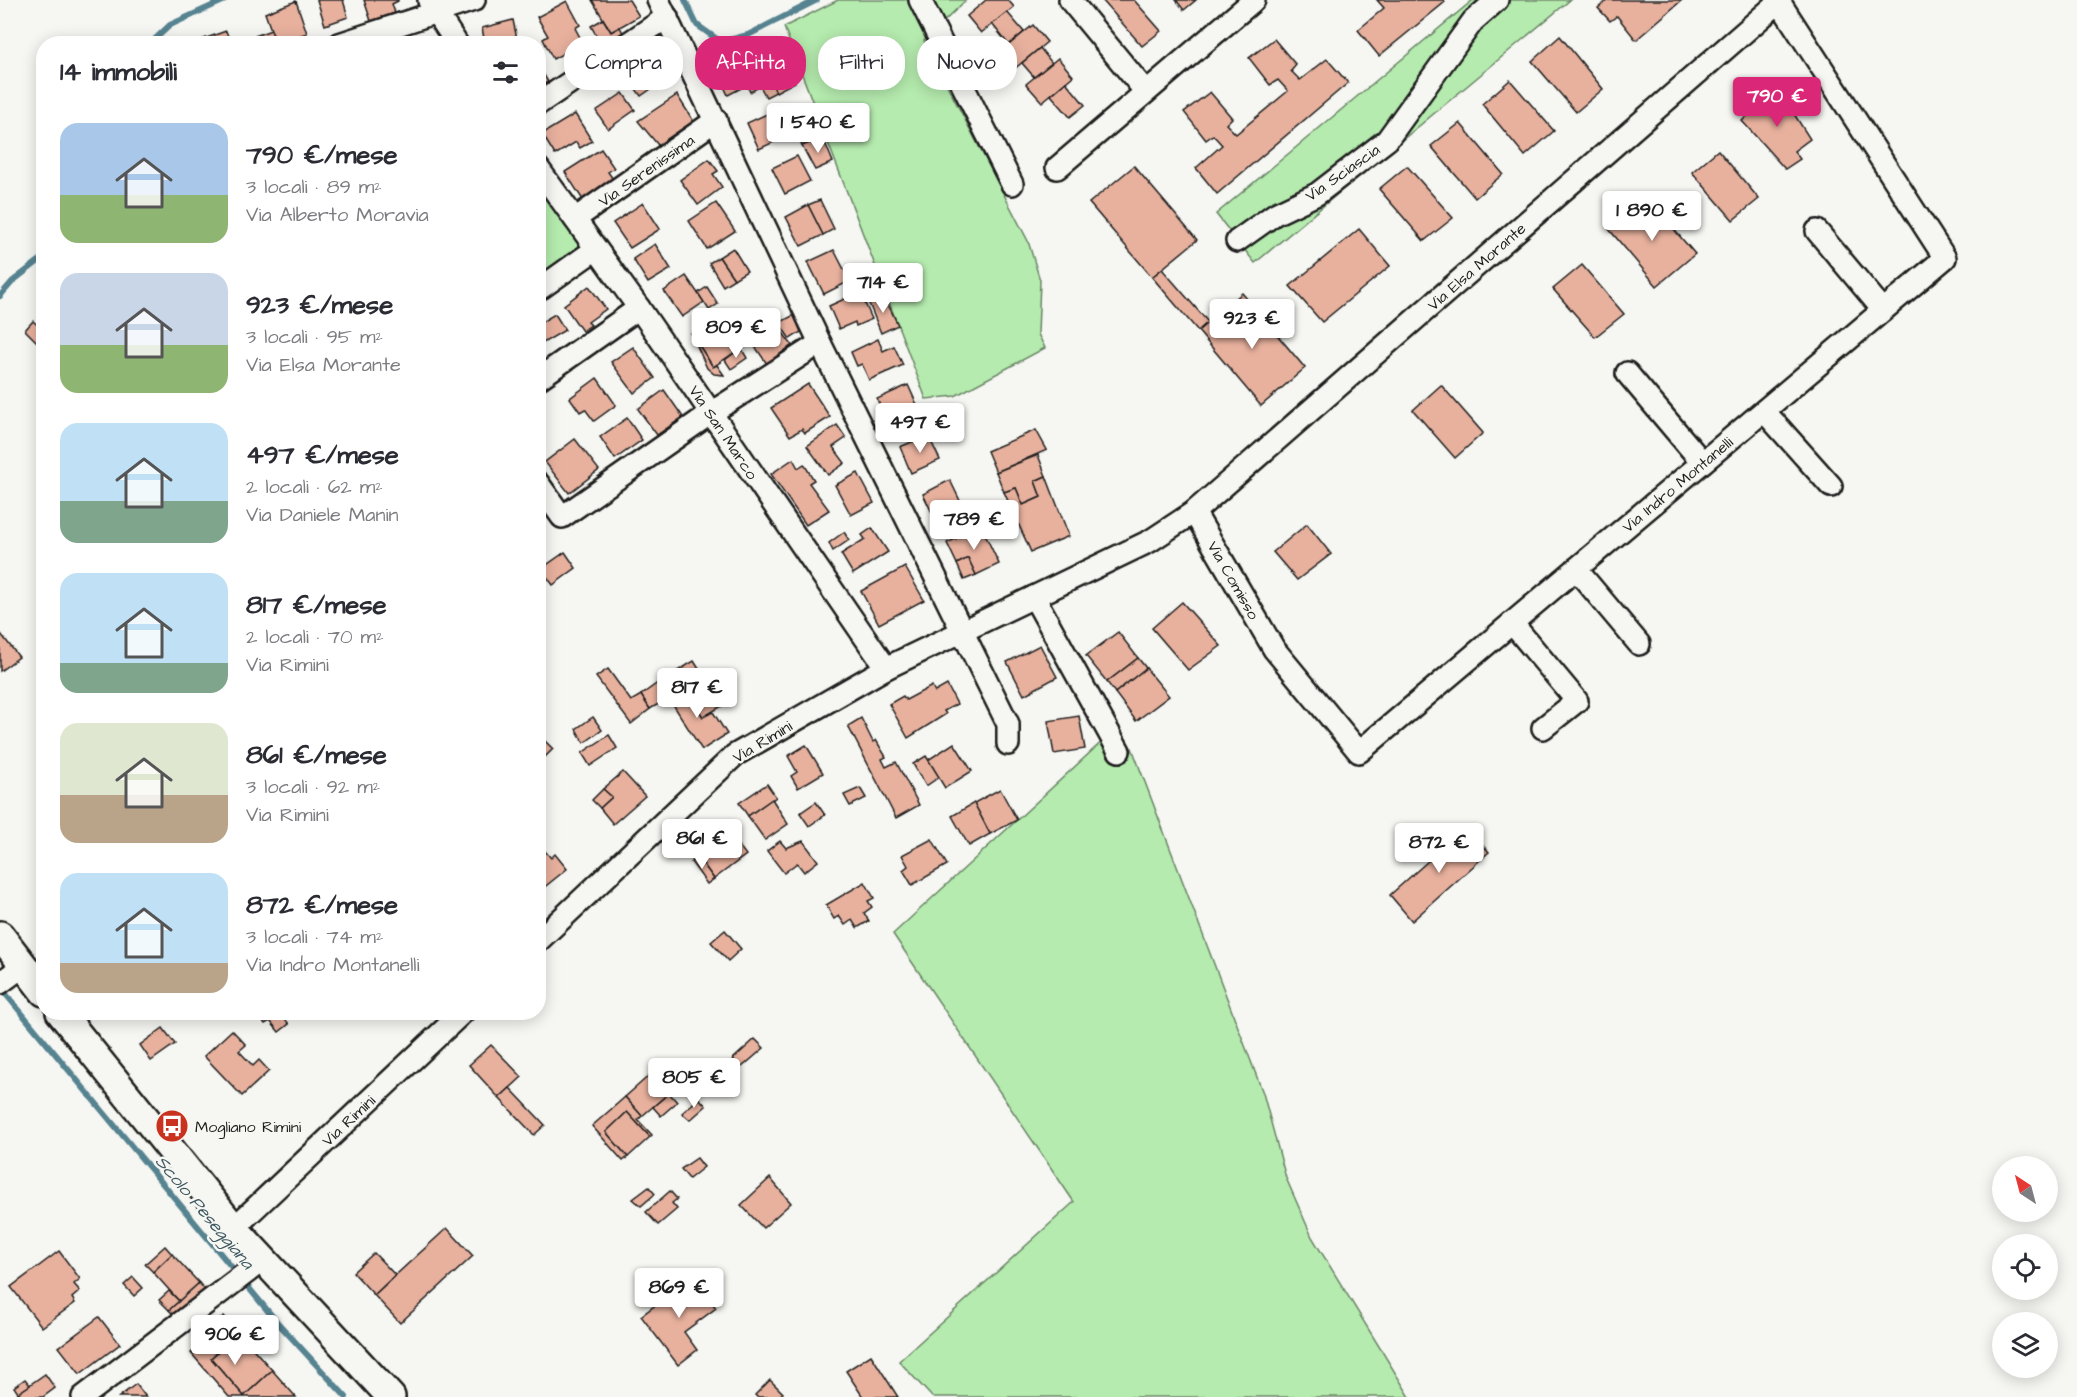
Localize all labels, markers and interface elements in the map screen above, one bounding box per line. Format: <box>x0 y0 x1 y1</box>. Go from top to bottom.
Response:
chip: Compra <box>564 36 683 90</box>
chip: Affitta <box>695 36 806 90</box>
chip: Filtri <box>818 36 905 90</box>
chip: Nuovo <box>917 36 1017 90</box>
text: 14 immobili <box>60 54 177 90</box>
icon: filters <box>489 56 522 89</box>
pin: 790 € <box>1735 77 1819 128</box>
text: 790 € <box>1747 82 1807 110</box>
pin: 1 540 € <box>763 103 873 154</box>
text: 1 540 € <box>781 108 855 136</box>
street label: Via Serenissima <box>594 129 699 212</box>
text: 790 €/mese <box>246 137 398 173</box>
street label: Via Sciascia <box>1301 139 1384 207</box>
icon: home <box>108 147 180 219</box>
text: 3 locali · 89 m² <box>246 173 382 201</box>
pin: 1 890 € <box>1597 191 1707 242</box>
text: 1 890 € <box>1616 196 1688 224</box>
text: Via Alberto Moravia <box>246 201 429 229</box>
street label: Via Elsa Morante <box>1423 218 1531 316</box>
pin: 714 € <box>841 263 925 314</box>
text: 714 € <box>857 268 909 296</box>
text: 923 €/mese <box>246 287 393 323</box>
icon: home <box>108 297 180 369</box>
pin: 923 € <box>1210 299 1294 350</box>
text: 923 € <box>1224 304 1280 332</box>
pin: 809 € <box>694 308 778 359</box>
text: 809 € <box>706 313 766 341</box>
text: 3 locali · 95 m² <box>246 323 383 351</box>
text: Via Elsa Morante <box>246 351 401 379</box>
street label: Via San Marco <box>684 381 763 484</box>
pin: 497 € <box>878 403 962 454</box>
text: 497 € <box>889 408 951 436</box>
street label: Via Indro Montanelli <box>1617 431 1738 538</box>
text: 497 €/mese <box>246 437 399 473</box>
icon: home <box>108 447 180 519</box>
text: 2 locali · 62 m² <box>246 473 383 501</box>
pin: 789 € <box>932 500 1016 551</box>
text: Via Daniele Manin <box>246 501 398 529</box>
text: 789 € <box>944 505 1004 533</box>
street label: Via Comisso <box>1202 537 1264 624</box>
text: 817 €/mese <box>246 587 387 623</box>
icon: home <box>108 597 180 669</box>
text: 2 locali · 70 m² <box>246 623 384 651</box>
text: Via Rimini <box>246 651 329 679</box>
pin: 817 € <box>655 668 739 719</box>
text: 817 € <box>671 673 723 701</box>
street label: Via Rimini <box>729 715 797 768</box>
text: 861 €/mese <box>246 737 387 773</box>
icon: home <box>108 747 180 819</box>
text: 3 locali · 92 m² <box>246 773 380 801</box>
text: Via Rimini <box>246 801 329 829</box>
pin: 861 € <box>660 819 744 870</box>
pin: 872 € <box>1397 823 1481 874</box>
text: 861 € <box>676 824 728 852</box>
text: 872 € <box>1409 828 1469 856</box>
text: 872 €/mese <box>246 887 398 923</box>
icon: home <box>108 897 180 969</box>
text: 3 locali · 74 m² <box>246 923 383 951</box>
text: Via Indro Montanelli <box>246 951 420 979</box>
pin: 805 € <box>652 1058 736 1109</box>
text: 805 € <box>662 1063 726 1091</box>
street label: Via Rimini <box>317 1090 381 1151</box>
bus stop icon: Mogliano Rimini <box>154 1108 190 1144</box>
place label: Mogliano Rimini <box>195 1116 302 1139</box>
water label: Scolo Peseggiana <box>149 1150 260 1276</box>
north arrow <box>1992 1156 2058 1222</box>
map controls <box>1992 1156 2058 1378</box>
button: locate <box>1992 1234 2058 1300</box>
pin: 869 € <box>637 1268 721 1319</box>
text: 869 € <box>649 1273 709 1301</box>
button: layers <box>1992 1312 2058 1378</box>
pin: 906 € <box>193 1315 277 1366</box>
text: 906 € <box>205 1320 265 1348</box>

